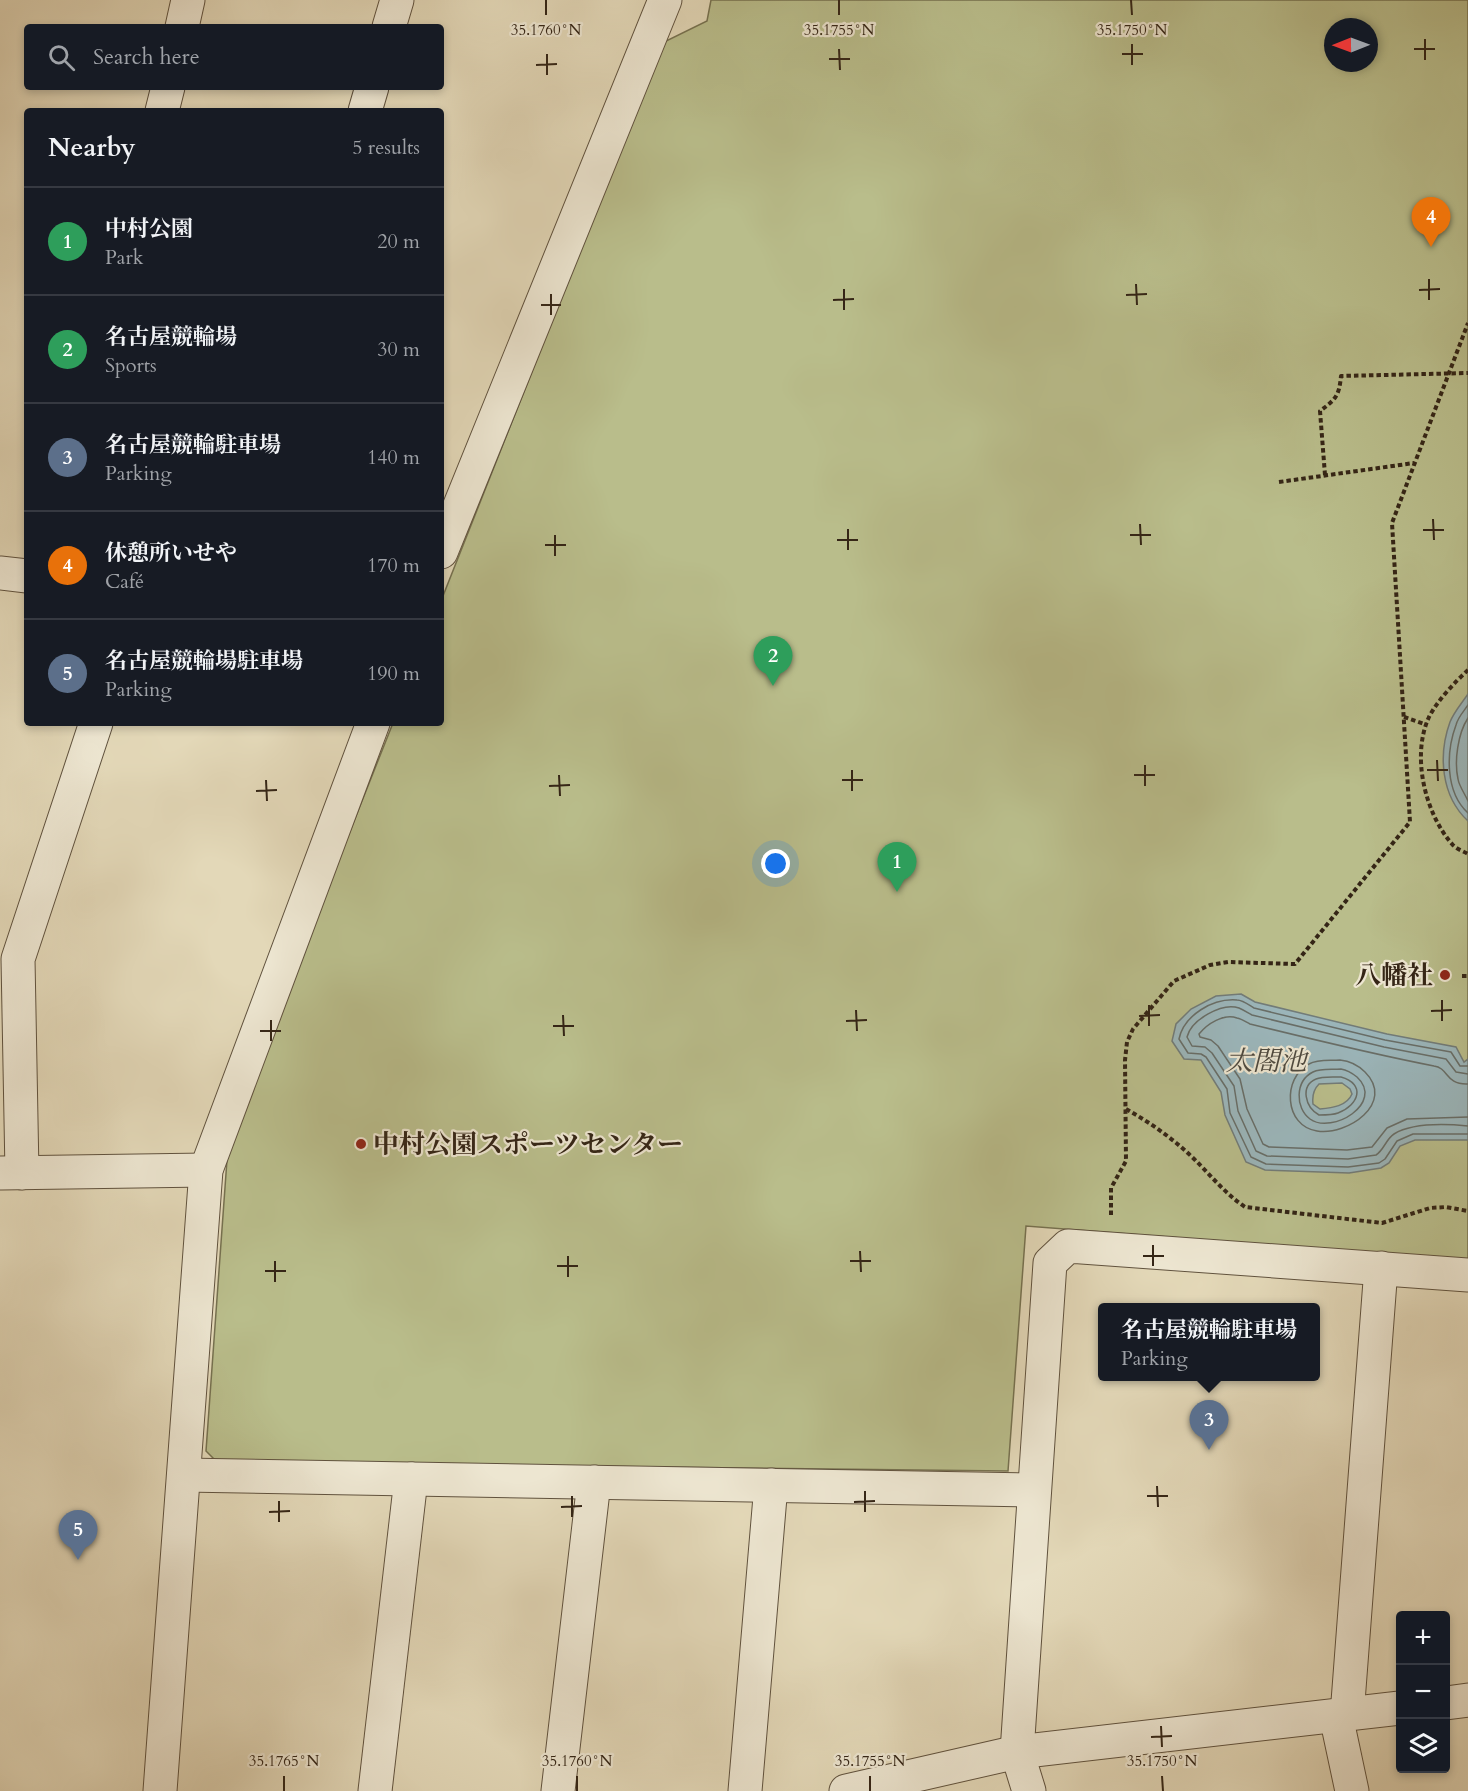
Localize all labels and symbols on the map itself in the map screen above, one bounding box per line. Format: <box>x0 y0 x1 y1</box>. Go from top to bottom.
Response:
north arrow <box>1324 18 1378 72</box>
text: 35.1760°N <box>511 20 581 40</box>
text: 35.1755°N <box>804 20 874 40</box>
text: 35.1750°N <box>1097 20 1167 40</box>
pin: 4 <box>1412 198 1450 247</box>
pin: 2 <box>754 636 792 686</box>
pin: 1 <box>878 842 916 892</box>
your location <box>761 849 790 878</box>
place label: 八幡社 <box>1355 958 1433 993</box>
marker: 八幡社 <box>1438 968 1452 982</box>
water label: 太閤池 <box>1226 1043 1309 1080</box>
place label: 中村公園スポーツセンター <box>373 1127 683 1162</box>
marker: 中村公園スポーツセンター <box>354 1137 368 1151</box>
pin: 3 <box>1190 1400 1228 1450</box>
pin: 5 <box>58 1510 98 1560</box>
text: 35.1765°N <box>249 1751 319 1771</box>
text: 35.1760°N <box>542 1751 612 1771</box>
text: 35.1755°N <box>835 1751 905 1771</box>
text: 35.1750°N <box>1127 1751 1197 1771</box>

